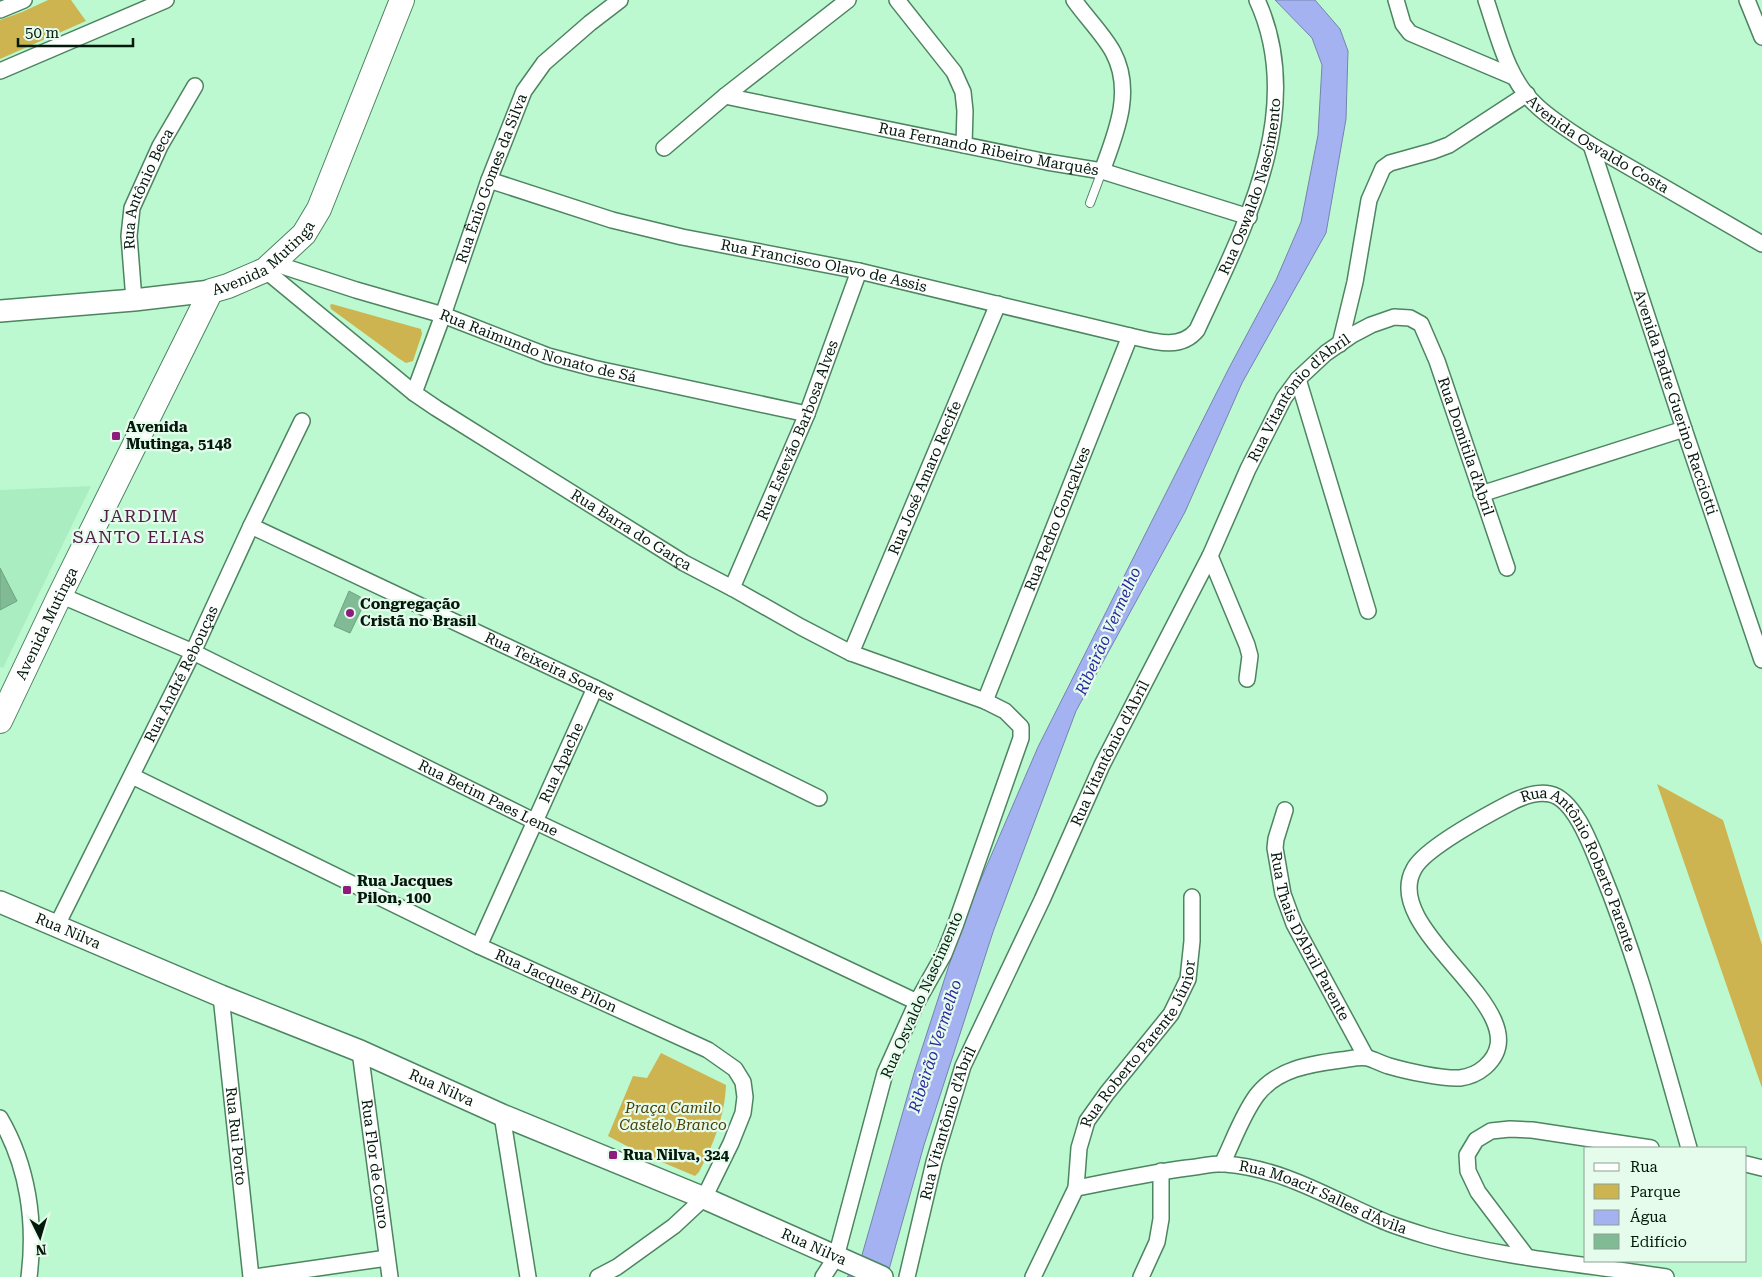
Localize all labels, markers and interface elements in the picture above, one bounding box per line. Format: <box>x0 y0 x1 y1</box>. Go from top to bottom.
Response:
scale bar <box>18 15 132 47</box>
text: 50 m <box>25 24 60 42</box>
street label: Rua Ênio Gomes da Silva <box>452 91 531 266</box>
street label: Avenida Osvaldo Costa <box>1523 92 1672 197</box>
street label: Rua Oswaldo Nascimento <box>1215 97 1284 278</box>
street label: Rua Fernando Ribeiro Marquês <box>877 119 1100 179</box>
street label: Rua Antônio Beca <box>120 125 177 250</box>
street label: Avenida Mutinga <box>210 218 319 299</box>
street label: Rua Francisco Olavo de Assis <box>719 236 929 296</box>
street label: Avenida Padre Guerino Racciotti <box>1630 287 1721 518</box>
street label: Rua Raimundo Nonato de Sá <box>437 306 638 386</box>
street label: Rua Vitantônio d'Abril <box>1244 330 1354 465</box>
street label: Rua Estevão Barbosa Alves <box>753 338 842 523</box>
street label: Rua Domitila d'Abril <box>1434 375 1498 518</box>
street label: Rua José Amaro Recife <box>884 398 965 557</box>
place label: Avenida Mutinga, 5148 <box>126 418 232 453</box>
marker: Avenida Mutinga, 5148 <box>110 430 122 442</box>
street label: Rua Pedro Gonçalves <box>1021 444 1094 594</box>
street label: Rua Barra do Garça <box>568 486 695 574</box>
district label: JARDIM SANTO ELIAS <box>72 505 206 547</box>
street label: Avenida Mutinga <box>12 564 81 683</box>
water label: Ribeirão Vermelho <box>1071 564 1145 699</box>
place label: Congregação Cristã no Brasil <box>360 595 477 630</box>
street label: Rua André Rebouças <box>140 603 222 745</box>
marker: Congregação Cristã no Brasil <box>344 607 356 619</box>
street label: Rua Teixeira Soares <box>482 628 617 705</box>
street label: Rua Vitantônio d'Abril <box>1067 677 1153 829</box>
street label: Rua Apache <box>536 720 587 806</box>
street label: Rua Betim Paes Leme <box>415 756 561 840</box>
street label: Rua Antônio Roberto Parente <box>1518 784 1640 954</box>
street label: Rua Thais D'Abril Parente <box>1267 850 1354 1024</box>
place label: Rua Jacques Pilon, 100 <box>357 872 453 907</box>
marker: Rua Jacques Pilon, 100 <box>341 884 353 896</box>
street label: Rua Nilva <box>33 909 104 953</box>
street label: Rua Osvaldo Nascimento <box>877 909 967 1081</box>
street label: Rua Jacques Pilon <box>492 945 620 1017</box>
street label: Rua Roberto Parente Júnior <box>1077 959 1199 1129</box>
water label: Ribeirão Vermelho <box>904 977 965 1116</box>
street label: Rua Vitantônio d'Abril <box>916 1043 980 1202</box>
street label: Rua Nilva <box>406 1065 477 1110</box>
street label: Rua Rui Porto <box>222 1086 250 1186</box>
street label: Rua Flor de Couro <box>357 1098 393 1230</box>
park label: Praça Camilo Castelo Branco <box>619 1099 727 1134</box>
place label: Rua Nilva, 324 <box>623 1146 730 1164</box>
legend <box>1584 1147 1747 1262</box>
marker: Rua Nilva, 324 <box>607 1149 619 1161</box>
street label: Rua Moacir Salles d'Ávila <box>1238 1157 1409 1238</box>
text: Rua <box>1630 1158 1658 1176</box>
text: Parque <box>1630 1183 1681 1201</box>
text: Água <box>1630 1208 1667 1226</box>
north arrow <box>15 1212 65 1262</box>
street label: Rua Nilva <box>778 1224 849 1269</box>
text: Edifício <box>1630 1233 1687 1251</box>
text: N <box>35 1242 47 1258</box>

